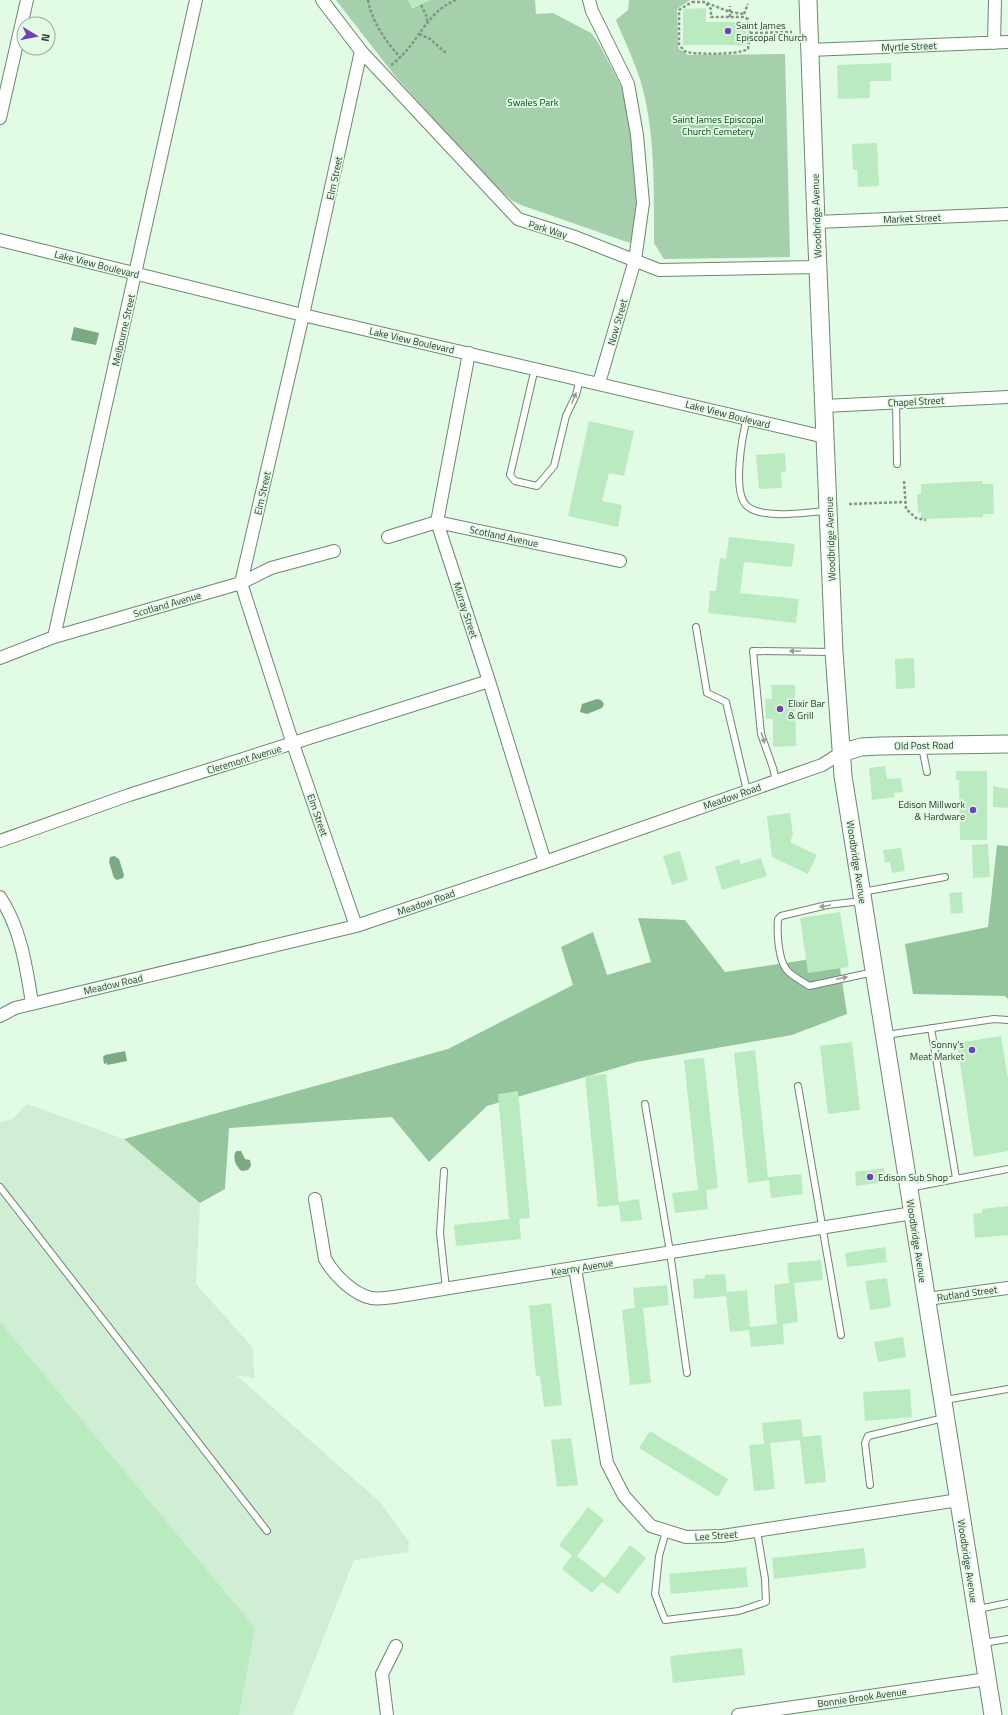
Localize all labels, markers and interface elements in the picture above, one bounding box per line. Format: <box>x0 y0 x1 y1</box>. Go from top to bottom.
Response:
north arrow <box>16 16 56 56</box>
place label: Saint James Episcopal Church <box>736 18 807 45</box>
marker: Saint James Episcopal Church <box>723 26 733 36</box>
text: N <box>37 33 54 43</box>
street label: Myrtle Street <box>881 38 938 55</box>
park label: Swales Park <box>507 95 559 110</box>
park label: Saint James Episcopal Church Cemetery <box>672 112 764 139</box>
street label: Elm Street <box>323 154 347 201</box>
street label: Woodbridge Avenue <box>808 174 825 258</box>
street label: Market Street <box>883 210 942 227</box>
street label: Park Way <box>527 216 569 243</box>
street label: Lake View Boulevard <box>53 247 141 282</box>
street label: Melbourne Street <box>108 292 139 368</box>
street label: Now Street <box>604 297 631 347</box>
street label: Lake View Boulevard <box>368 323 456 358</box>
one-way arrow <box>572 391 578 403</box>
street label: Chapel Street <box>887 393 945 410</box>
street label: Lake View Boulevard <box>684 397 772 432</box>
street label: Elm Street <box>250 469 275 516</box>
street label: Woodbridge Avenue <box>822 497 839 581</box>
street label: Scotland Avenue <box>468 522 540 551</box>
street label: Murray Street <box>449 580 482 641</box>
street label: Scotland Avenue <box>131 588 203 621</box>
one-way arrow <box>788 648 801 654</box>
place label: Elixir Bar & Grill <box>788 696 826 723</box>
marker: Elixir Bar & Grill <box>775 704 785 714</box>
one-way arrow <box>760 733 766 745</box>
street label: Old Post Road <box>894 737 954 754</box>
street label: Cleremont Avenue <box>205 741 283 778</box>
street label: Meadow Road <box>701 780 763 813</box>
street label: Elm Street <box>303 792 332 839</box>
place label: Edison Millwork & Hardware <box>898 797 965 824</box>
marker: Edison Millwork & Hardware <box>968 805 978 815</box>
street label: Woodbridge Avenue <box>842 819 871 905</box>
street label: Meadow Road <box>395 886 457 919</box>
one-way arrow <box>818 903 831 909</box>
street label: Meadow Road <box>82 970 144 999</box>
one-way arrow <box>836 975 848 981</box>
place label: Sonny's Meat Market <box>910 1037 964 1064</box>
marker: Sonny's Meat Market <box>967 1045 977 1055</box>
place label: Edison Sub Shop <box>878 1170 948 1185</box>
marker: Edison Sub Shop <box>865 1172 875 1182</box>
street label: Woodbridge Avenue <box>902 1198 931 1284</box>
street label: Kearny Avenue <box>550 1255 614 1280</box>
street label: Rutland Street <box>936 1282 999 1305</box>
street label: Woodbridge Avenue <box>953 1518 982 1604</box>
street label: Lee Street <box>694 1526 738 1544</box>
street label: Bonnie Brook Avenue <box>816 1684 908 1711</box>

